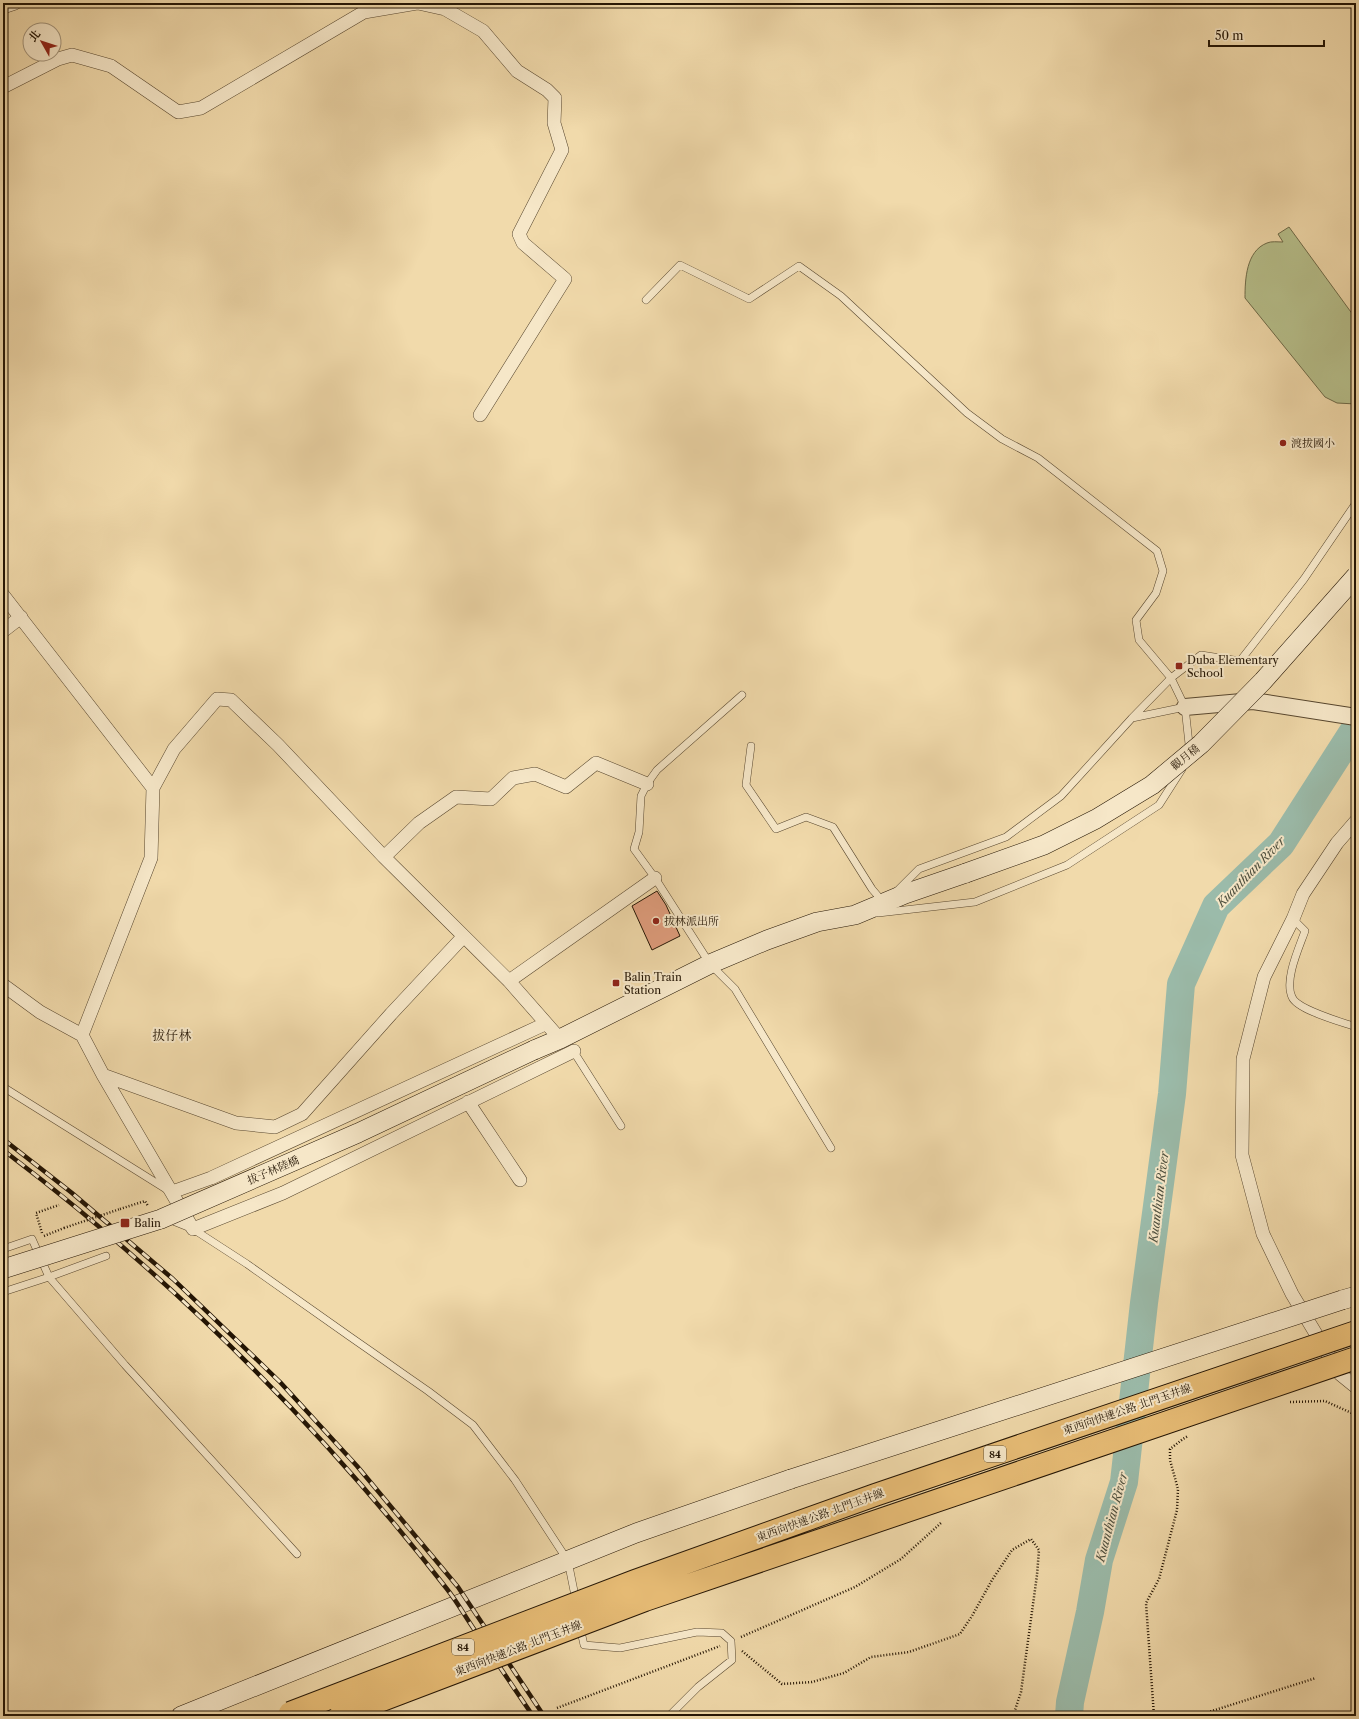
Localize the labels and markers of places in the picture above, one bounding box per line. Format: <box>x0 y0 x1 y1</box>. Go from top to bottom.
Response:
place label: 渡拔國小 <box>1291 436 1335 450</box>
marker: 渡拔國小 <box>1278 438 1288 448</box>
place label: Duba Elementary School <box>1187 653 1280 680</box>
marker: Duba Elementary School <box>1174 661 1184 671</box>
place label: 拔林派出所 <box>664 914 719 928</box>
marker: 拔林派出所 <box>651 916 661 926</box>
place label: Balin Train Station <box>624 970 682 997</box>
marker: Balin Train Station <box>611 978 621 988</box>
place label: Balin <box>134 1216 161 1230</box>
marker: Balin <box>119 1217 131 1229</box>

